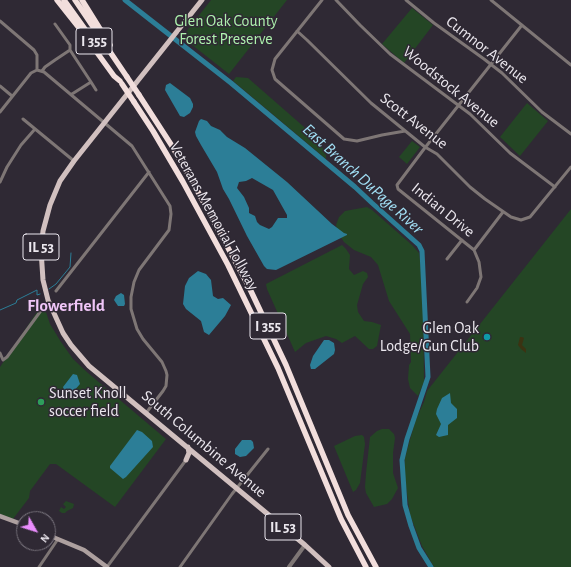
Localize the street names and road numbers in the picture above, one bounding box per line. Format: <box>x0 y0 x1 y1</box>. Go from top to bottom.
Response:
street label: Cumnor Avenue <box>442 12 532 88</box>
road number: I 355 <box>76 28 112 54</box>
street label: Woodstock Avenue <box>399 42 503 132</box>
street label: Scott Avenue <box>376 89 452 153</box>
street label: Veterans Memorial Tollway <box>165 138 263 294</box>
street label: Indian Drive <box>407 179 479 241</box>
road number: IL 53 <box>23 234 59 260</box>
road number: I 355 <box>250 313 286 339</box>
street label: South Columbine Avenue <box>138 386 270 502</box>
road number: IL 53 <box>265 514 301 540</box>

